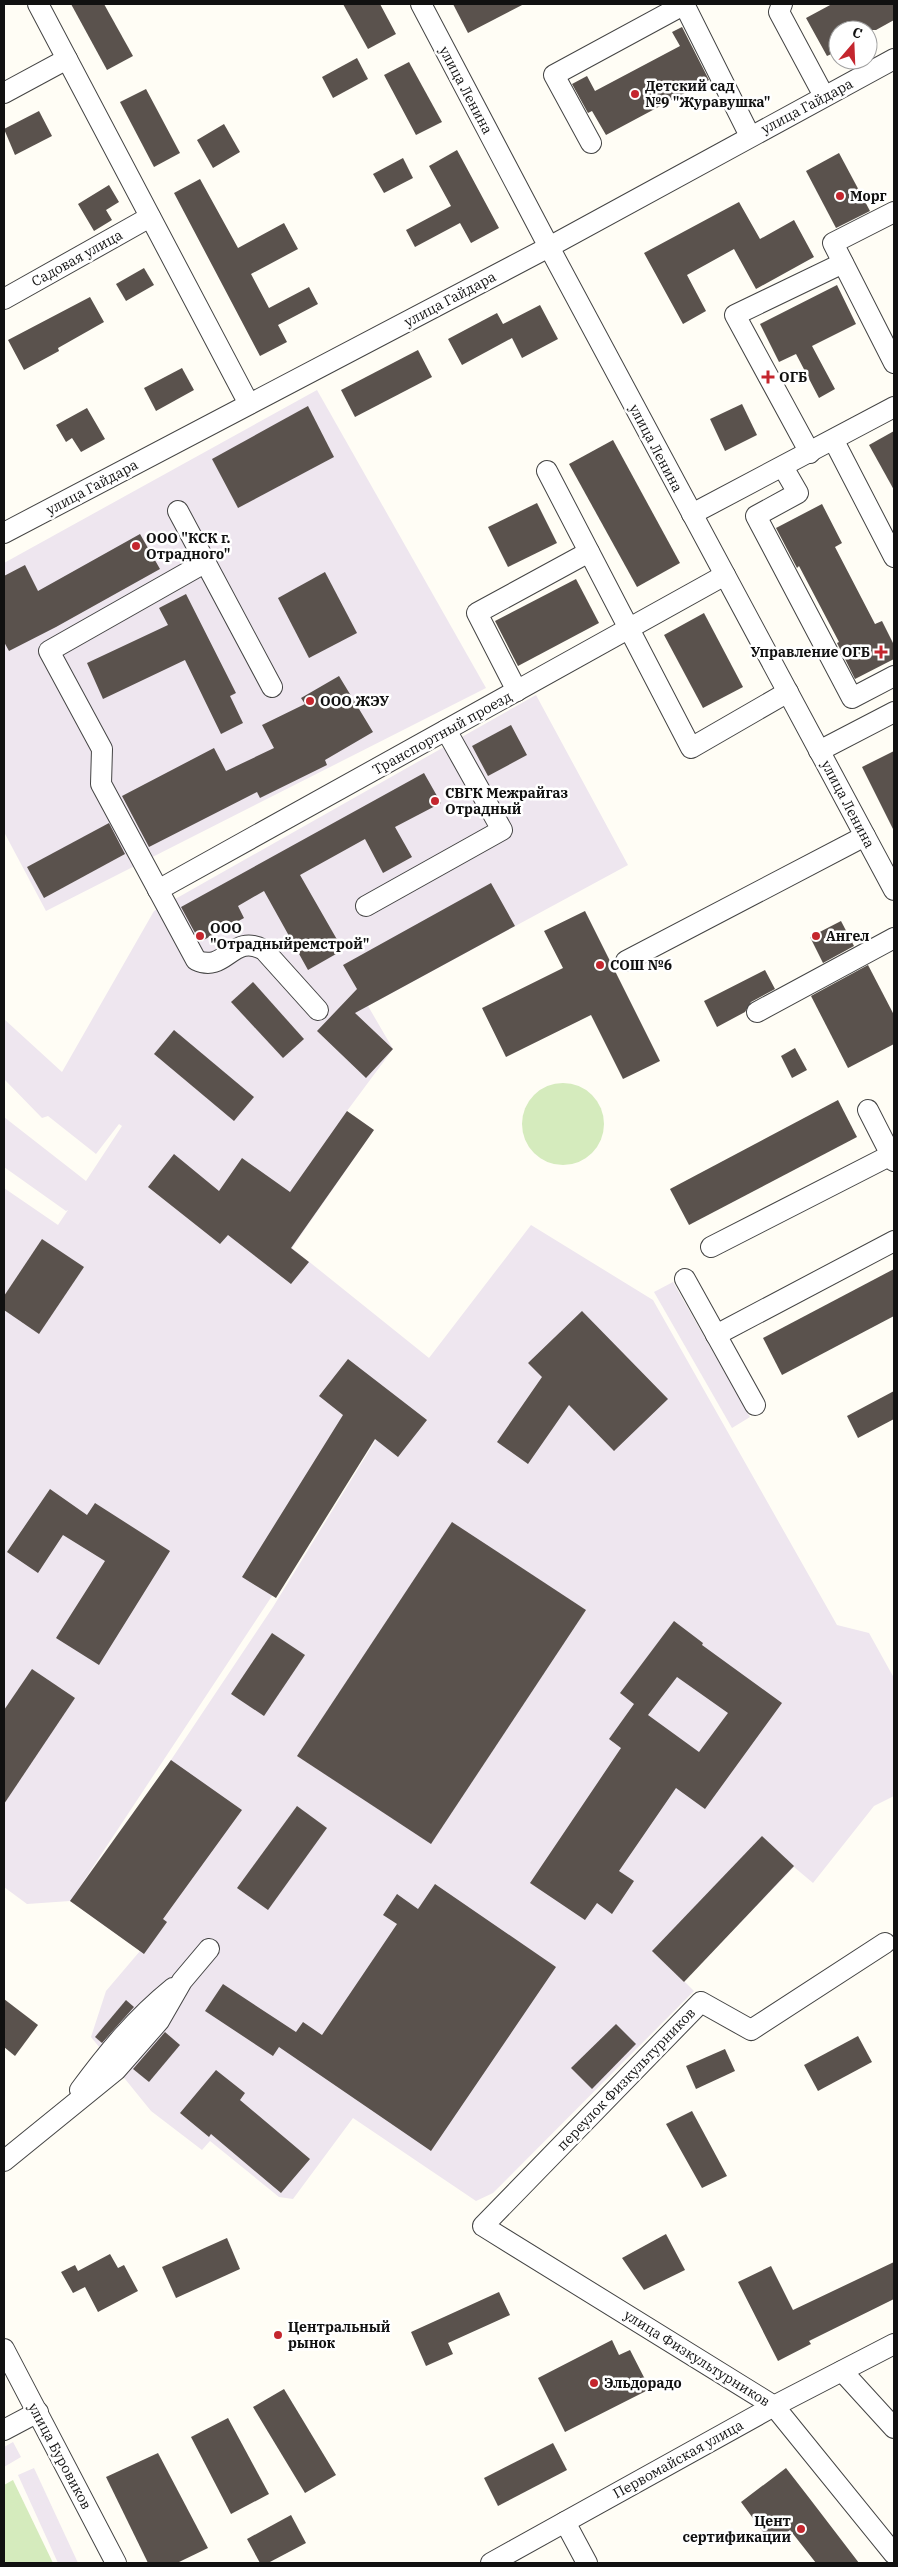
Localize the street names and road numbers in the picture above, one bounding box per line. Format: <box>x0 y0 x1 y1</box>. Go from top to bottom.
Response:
street label: улица Ленина <box>435 43 497 137</box>
street label: улица Гайдара <box>758 74 856 138</box>
street label: Садовая улица <box>28 225 126 290</box>
street label: улица Гайдара <box>401 267 499 331</box>
street label: улица Ленина <box>625 401 687 495</box>
street label: улица Гайдара <box>43 455 141 519</box>
street label: Транспортный проезд <box>369 687 515 779</box>
street label: улица Ленина <box>817 757 879 851</box>
street label: переулок Физкультурников <box>553 2004 699 2154</box>
street label: улица Физкультурников <box>621 2306 774 2410</box>
street label: улица Буровиков <box>24 2400 96 2512</box>
street label: Первомайская улица <box>610 2416 747 2502</box>

